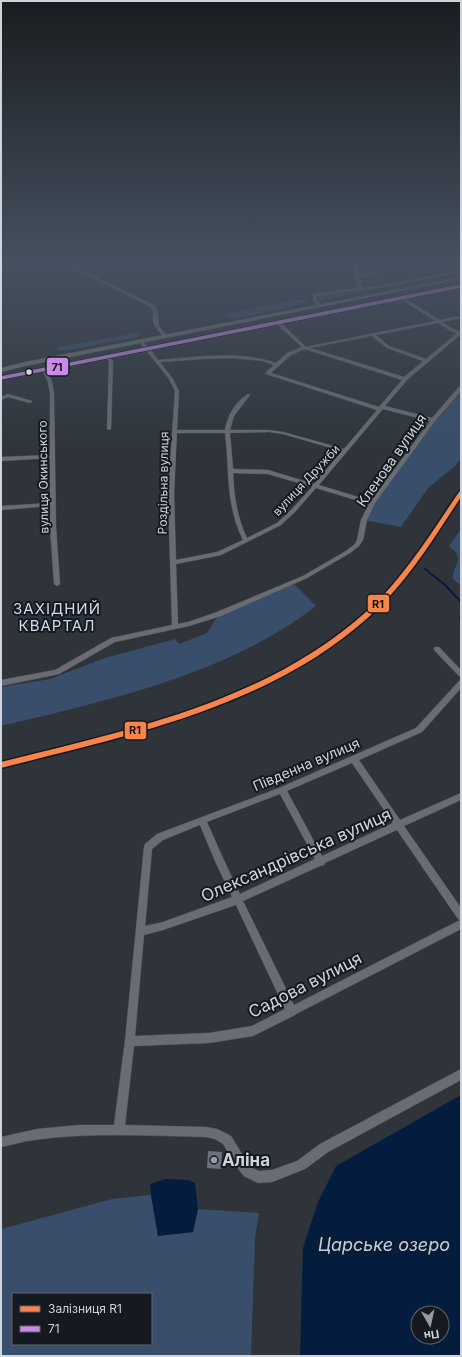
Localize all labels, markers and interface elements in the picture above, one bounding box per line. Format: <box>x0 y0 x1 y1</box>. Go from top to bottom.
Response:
line badge: 71 <box>46 357 69 376</box>
text: 71 <box>51 360 63 374</box>
unlabelled marker <box>24 367 34 377</box>
street label: Кленова вулиця <box>353 410 429 510</box>
street label: вулиця Окинського <box>35 420 51 534</box>
street label: Роздільна вулиця <box>155 431 171 535</box>
street label: вулиця Дружби <box>269 441 343 519</box>
line badge: R1 <box>367 594 390 613</box>
text: R1 <box>372 597 384 611</box>
district label: ЗАХІДНИЙ КВАРТАЛ <box>13 599 101 635</box>
line badge: R1 <box>124 721 147 740</box>
text: R1 <box>129 723 141 737</box>
street label: Південна вулиця <box>250 734 362 794</box>
street label: Олександрівська вулиця <box>198 804 394 906</box>
street label: Садова вулиця <box>245 948 365 1022</box>
place label: Аліна <box>222 1150 270 1170</box>
marker: Аліна <box>209 1155 219 1165</box>
water label: Царське озеро <box>318 1234 450 1255</box>
legend <box>12 1293 152 1345</box>
text: Залізниця R1 <box>48 1301 122 1316</box>
north arrow <box>410 1305 450 1345</box>
text: 71 <box>48 1321 60 1336</box>
text: Пн <box>423 1327 440 1343</box>

